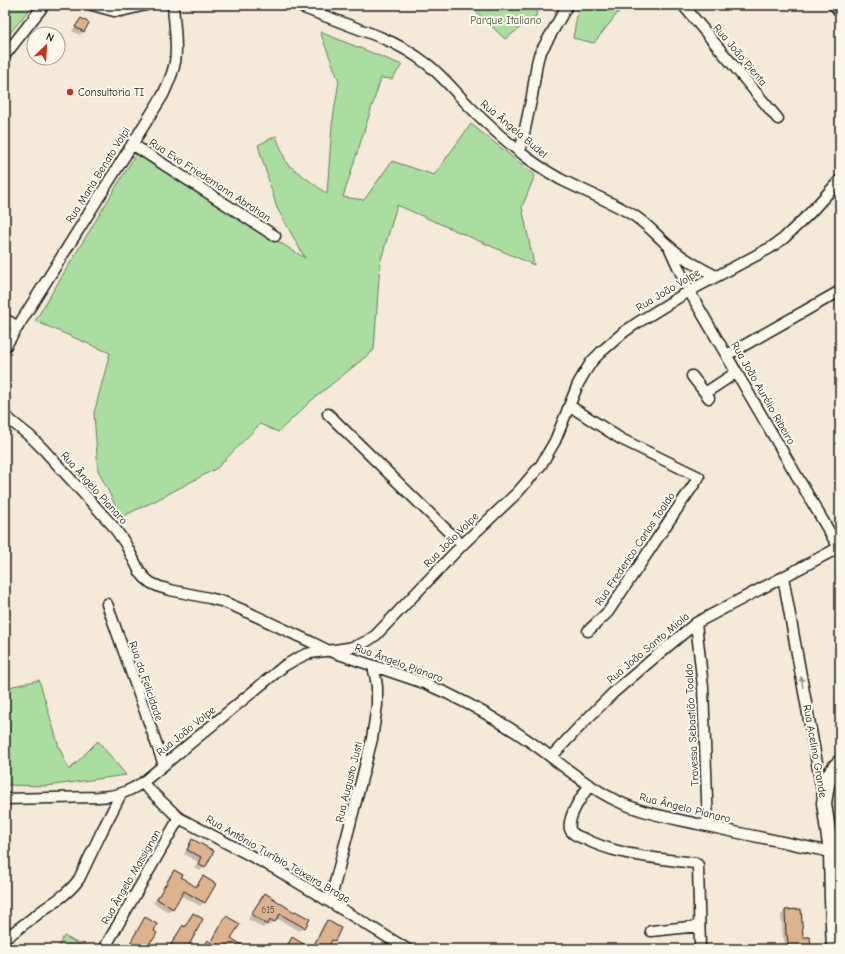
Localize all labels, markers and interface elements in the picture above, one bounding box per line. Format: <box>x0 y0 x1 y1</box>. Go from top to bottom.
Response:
park label: Parque Italiano <box>470 14 542 27</box>
street label: Rua João Pienta <box>710 22 770 88</box>
north arrow <box>26 26 66 66</box>
text: N <box>44 30 56 45</box>
place label: Consultoria TI <box>78 86 144 99</box>
marker: Consultoria TI <box>65 87 75 97</box>
street label: Rua Ângela Budel <box>478 96 551 161</box>
street label: Rua Maria Benato Volpi <box>63 125 133 225</box>
street label: Rua Eva Friedemann Abrahan <box>147 136 273 224</box>
street label: Rua João Volpe <box>634 266 703 314</box>
street label: Rua João Aurélio Ribeiro <box>728 339 798 447</box>
street label: Rua Ângelo Pianaro <box>58 448 131 527</box>
street label: Rua Frederico Carlos Toaldo <box>592 490 678 608</box>
street label: Rua João Volpe <box>421 509 482 570</box>
street label: Rua João Santo Miola <box>604 610 692 686</box>
street label: Rua da Felicidade <box>126 639 166 723</box>
street label: Rua Ângelo Pianaro <box>353 640 446 685</box>
street label: Travessa Sebastião Toaldo <box>682 663 702 787</box>
one-way arrow <box>799 676 805 688</box>
street label: Rua João Volpe <box>154 703 219 759</box>
street label: Rua Acelino Grande <box>800 703 830 799</box>
street label: Rua Augusto Justi <box>333 740 365 824</box>
street label: Rua Ângelo Pianaro <box>638 789 732 826</box>
street label: Rua Antônio Turíbio Teixeira Braga <box>204 812 352 906</box>
street label: Rua Ângelo Massignan <box>98 827 163 927</box>
house number: 615 <box>261 905 275 915</box>

